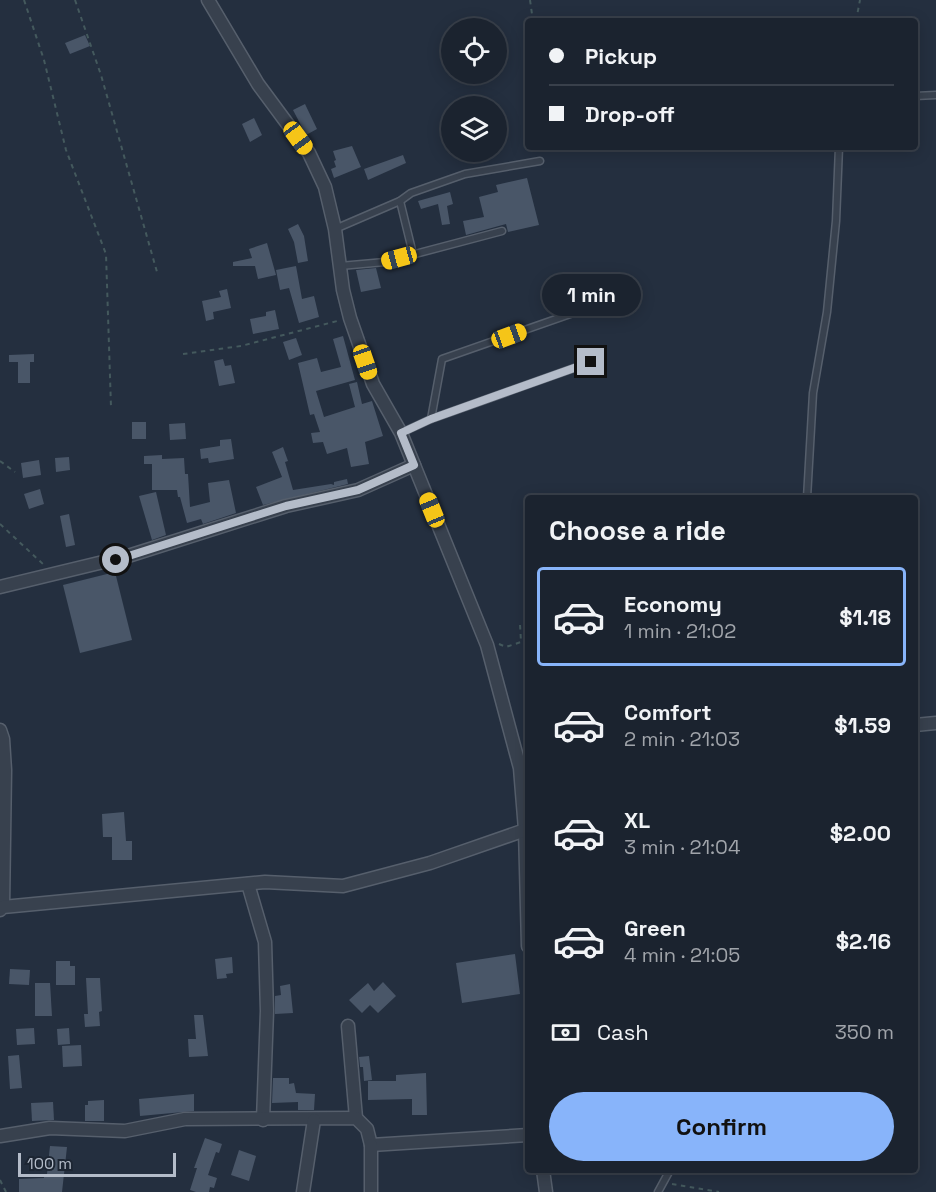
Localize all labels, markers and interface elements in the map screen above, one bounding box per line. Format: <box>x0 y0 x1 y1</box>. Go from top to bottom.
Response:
map controls <box>441 18 507 162</box>
button: locate <box>441 18 507 84</box>
text: Pickup <box>585 42 657 70</box>
button: layers <box>441 96 507 162</box>
text: Drop-off <box>585 100 675 128</box>
car <box>280 118 316 158</box>
car <box>379 245 419 271</box>
callout: 1 min <box>542 275 640 317</box>
text: 1 min <box>567 282 616 308</box>
car <box>489 321 529 351</box>
car <box>351 342 379 382</box>
route end <box>577 348 604 375</box>
car <box>417 490 447 530</box>
text: Choose a ride <box>549 513 726 548</box>
route start <box>102 546 129 573</box>
icon: car <box>552 590 606 644</box>
text: Economy <box>624 590 722 618</box>
text: $1.18 <box>839 603 891 631</box>
text: 1 min · 21:02 <box>624 618 736 644</box>
icon: car <box>552 698 606 752</box>
text: Comfort <box>624 698 712 726</box>
text: $1.59 <box>834 711 891 739</box>
text: 2 min · 21:03 <box>624 726 740 752</box>
icon: car <box>552 806 606 860</box>
text: XL <box>624 806 650 834</box>
text: $2.00 <box>830 819 891 847</box>
text: 3 min · 21:04 <box>624 834 740 860</box>
icon: car <box>552 914 606 968</box>
text: Green <box>624 914 686 942</box>
text: $2.16 <box>836 927 891 955</box>
text: 4 min · 21:05 <box>624 942 740 968</box>
icon: cash <box>549 1016 582 1049</box>
text: Cash <box>597 1018 649 1046</box>
text: 350 m <box>835 1019 894 1045</box>
button: Confirm <box>549 1092 894 1161</box>
scale bar <box>18 1150 176 1178</box>
text: 100 m <box>27 1153 72 1174</box>

